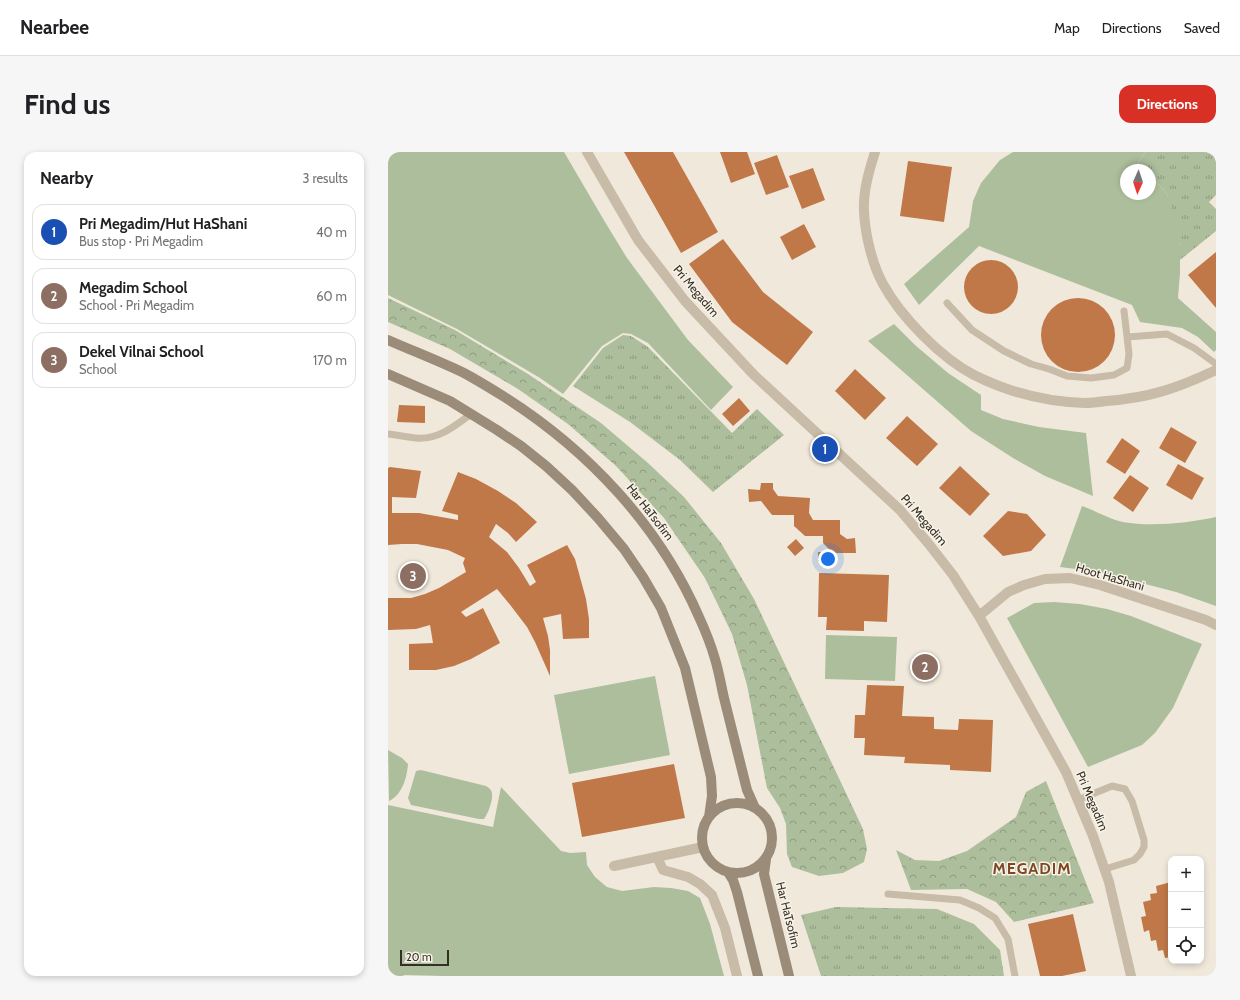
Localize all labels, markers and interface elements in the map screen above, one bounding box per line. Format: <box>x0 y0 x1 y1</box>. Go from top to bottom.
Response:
text: Nearbee <box>20 16 89 39</box>
text: Map <box>1054 19 1080 37</box>
text: Directions <box>1102 19 1162 37</box>
text: Saved <box>1184 19 1220 37</box>
button: Directions <box>1119 85 1216 123</box>
text: Find us <box>24 87 110 121</box>
north arrow <box>1120 164 1156 200</box>
text: Nearby <box>40 168 93 188</box>
text: 3 results <box>302 170 348 186</box>
text: Pri Megadim/Hut HaShani <box>79 215 247 233</box>
text: 1 <box>52 224 56 240</box>
text: 40 m <box>316 224 347 240</box>
text: Bus stop · Pri Megadim <box>79 233 203 249</box>
street label: Pri Megadim <box>670 262 722 320</box>
text: Megadim School <box>79 279 187 297</box>
text: 2 <box>51 288 57 304</box>
text: 60 m <box>316 288 347 304</box>
text: School · Pri Megadim <box>79 297 194 313</box>
text: Dekel Vilnai School <box>79 343 204 361</box>
text: 3 <box>50 352 58 368</box>
text: 170 m <box>313 352 347 368</box>
text: School <box>79 361 117 377</box>
pin: 1 <box>812 434 838 464</box>
street label: Har HaTsofim <box>624 480 677 543</box>
street label: Pri Megadim <box>898 491 951 548</box>
your location <box>818 549 838 569</box>
street label: Hoot HaShani <box>1074 560 1146 593</box>
pin: 3 <box>400 561 426 591</box>
pin: 2 <box>912 652 938 682</box>
street label: Pri Megadim <box>1073 769 1112 833</box>
map controls <box>1168 856 1204 964</box>
button: + <box>1168 856 1204 892</box>
district label: MEGADIM <box>992 859 1072 878</box>
street label: Har HaTsofim <box>773 880 804 950</box>
button: − <box>1168 892 1204 928</box>
button: locate <box>1168 928 1204 964</box>
scale bar <box>400 948 449 967</box>
text: 20 m <box>406 950 432 964</box>

